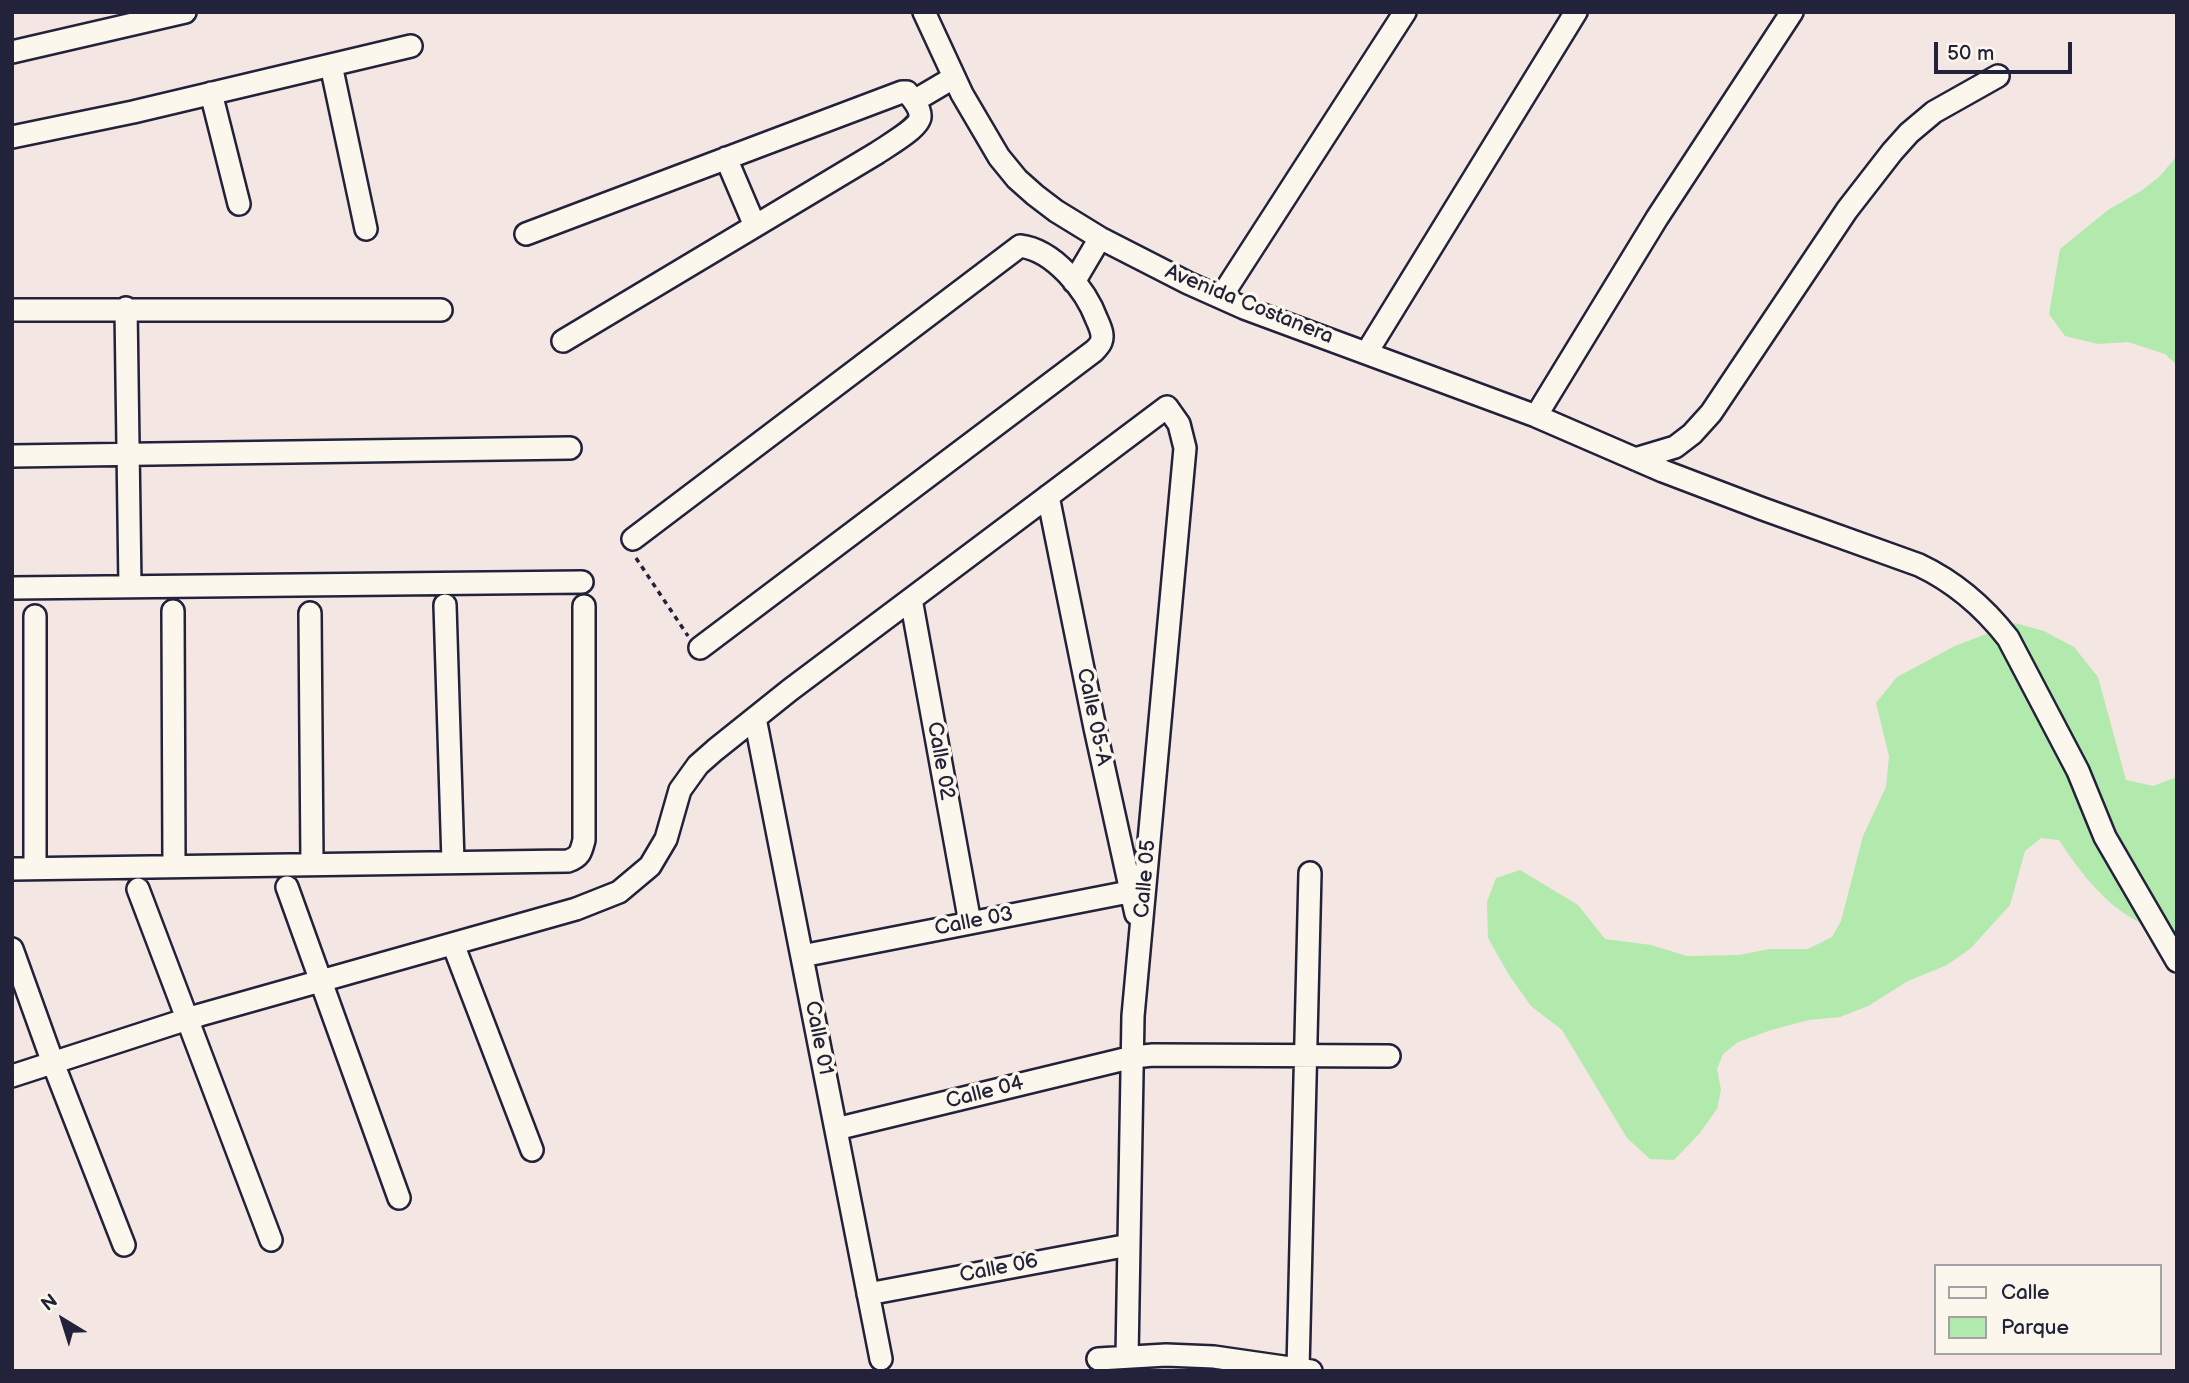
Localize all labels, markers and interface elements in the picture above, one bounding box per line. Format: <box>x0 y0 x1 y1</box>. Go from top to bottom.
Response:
scale bar <box>1937 28 2075 72</box>
text: 50 m <box>1947 41 1994 66</box>
street label: Avenida Costanera <box>1161 260 1337 350</box>
street label: Calle 05-A <box>1070 666 1116 768</box>
street label: Calle 02 <box>921 720 959 802</box>
street label: Calle 05 <box>1130 839 1162 919</box>
street label: Calle 03 <box>933 902 1015 942</box>
street label: Calle 01 <box>799 999 837 1077</box>
street label: Calle 04 <box>943 1071 1027 1115</box>
street label: Calle 06 <box>958 1249 1040 1289</box>
legend <box>1934 1264 2161 1355</box>
text: Calle <box>2001 1280 2050 1305</box>
north arrow <box>28 1285 98 1355</box>
text: N <box>37 1290 62 1317</box>
text: Parque <box>2001 1315 2069 1340</box>

